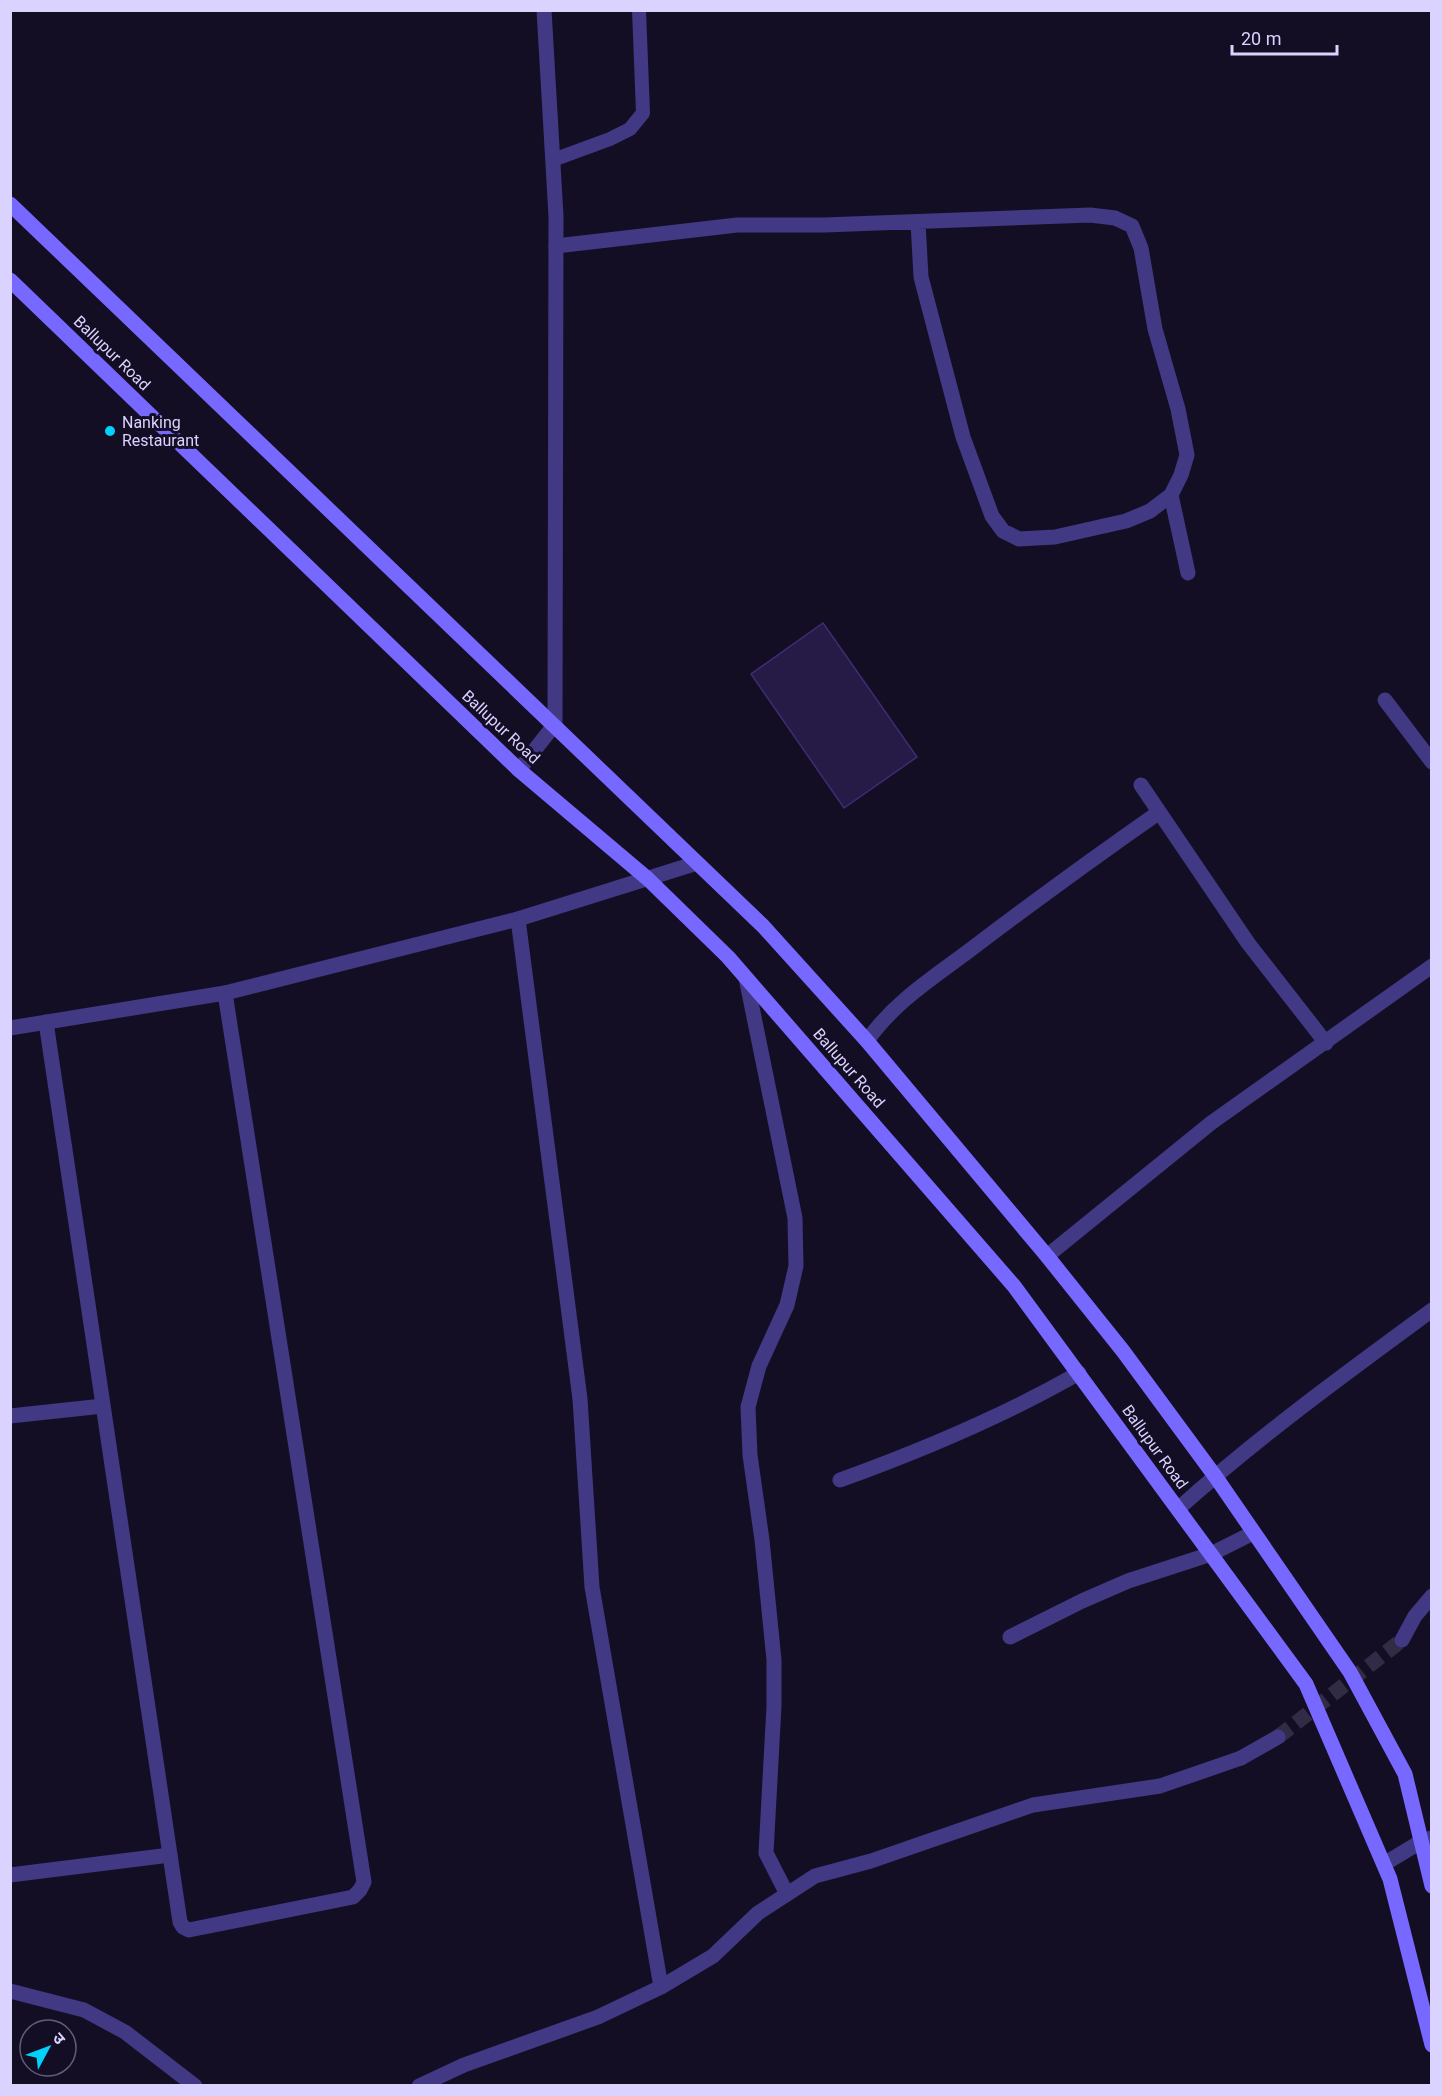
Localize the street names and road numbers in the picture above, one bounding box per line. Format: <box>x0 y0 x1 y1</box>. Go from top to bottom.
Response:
street label: Ballupur Road <box>70 312 154 394</box>
street label: Ballupur Road <box>458 686 544 768</box>
street label: Ballupur Road <box>809 1024 889 1112</box>
street label: Ballupur Road <box>1118 1401 1192 1493</box>

